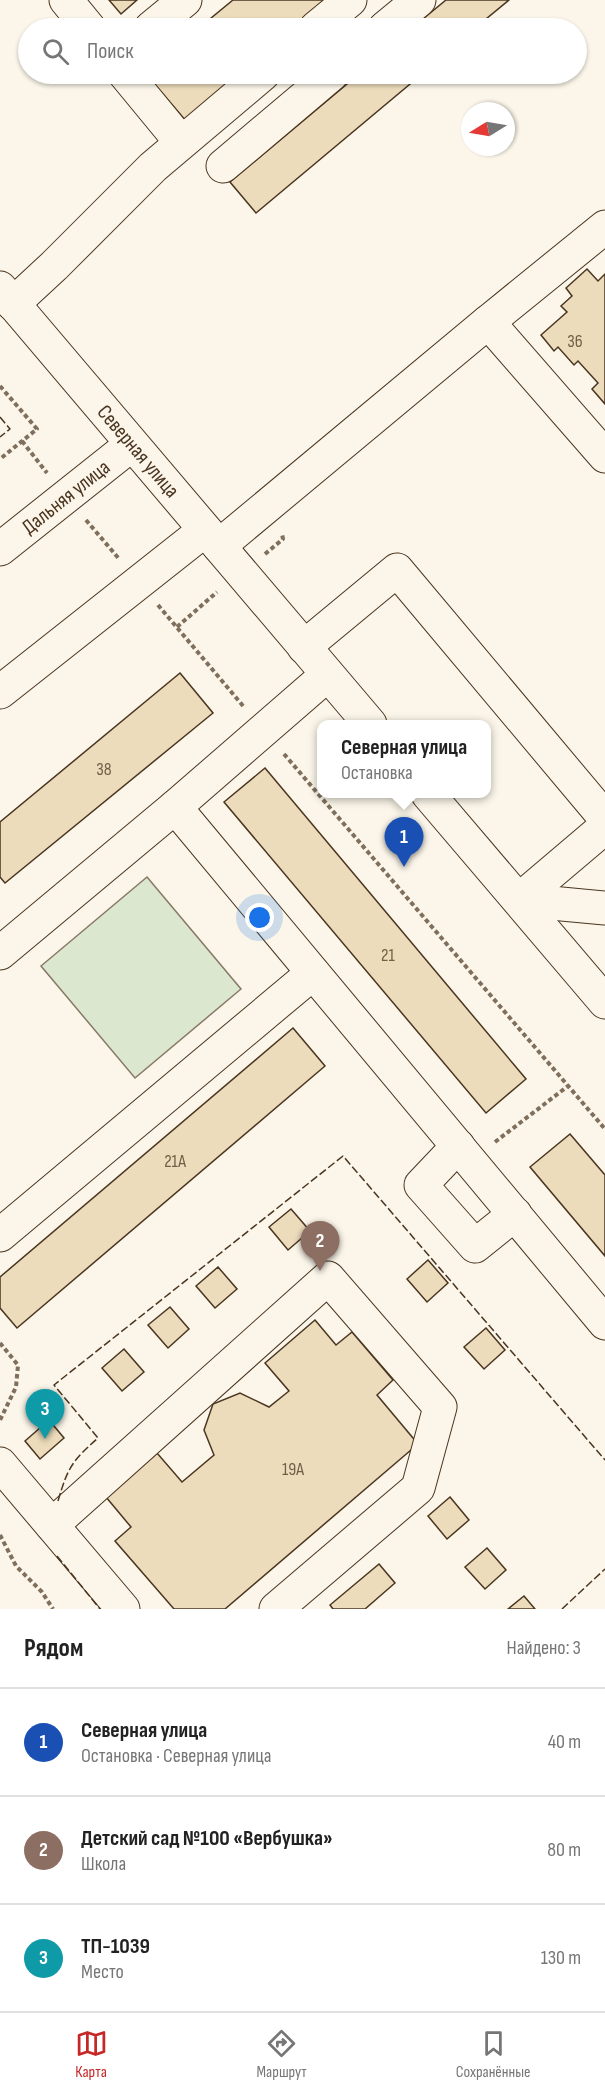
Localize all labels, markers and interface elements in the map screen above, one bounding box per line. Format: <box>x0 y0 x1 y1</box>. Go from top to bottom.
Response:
search box <box>18 18 587 84</box>
icon: search <box>39 35 72 68</box>
text: Поиск <box>87 38 133 65</box>
north arrow <box>461 102 515 156</box>
house number: 36 <box>567 331 583 352</box>
street label: Северная улица <box>92 400 184 503</box>
street label: Дальняя улица <box>17 455 115 540</box>
popup <box>317 720 491 798</box>
text: Северная улица <box>341 734 467 761</box>
house number: 38 <box>96 759 112 780</box>
text: Остановка <box>341 761 413 785</box>
pin: 1 <box>384 818 424 867</box>
your location <box>245 903 274 932</box>
house number: 21 <box>381 945 396 966</box>
house number: 21А <box>164 1151 186 1172</box>
pin: 2 <box>300 1222 340 1271</box>
pin: 3 <box>26 1390 64 1439</box>
house number: 19А <box>282 1459 304 1480</box>
text: Рядом <box>24 1633 83 1664</box>
text: Найдено: 3 <box>507 1636 581 1660</box>
text: Северная улица <box>81 1717 207 1744</box>
text: 1 <box>40 1730 47 1754</box>
text: 40 m <box>548 1730 581 1754</box>
text: Остановка · Северная улица <box>81 1744 271 1768</box>
text: Детский сад №100 «Вербушка» <box>81 1825 333 1852</box>
text: 2 <box>39 1838 48 1862</box>
text: 80 m <box>547 1838 581 1862</box>
text: Школа <box>81 1852 126 1876</box>
text: ТП-1039 <box>81 1933 150 1960</box>
text: 3 <box>39 1946 48 1970</box>
text: 130 m <box>541 1946 581 1970</box>
text: Место <box>81 1960 124 1984</box>
tab: Карта <box>75 2027 108 2082</box>
tab: Маршрут <box>257 2027 307 2082</box>
tab: Сохранённые <box>456 2027 530 2082</box>

